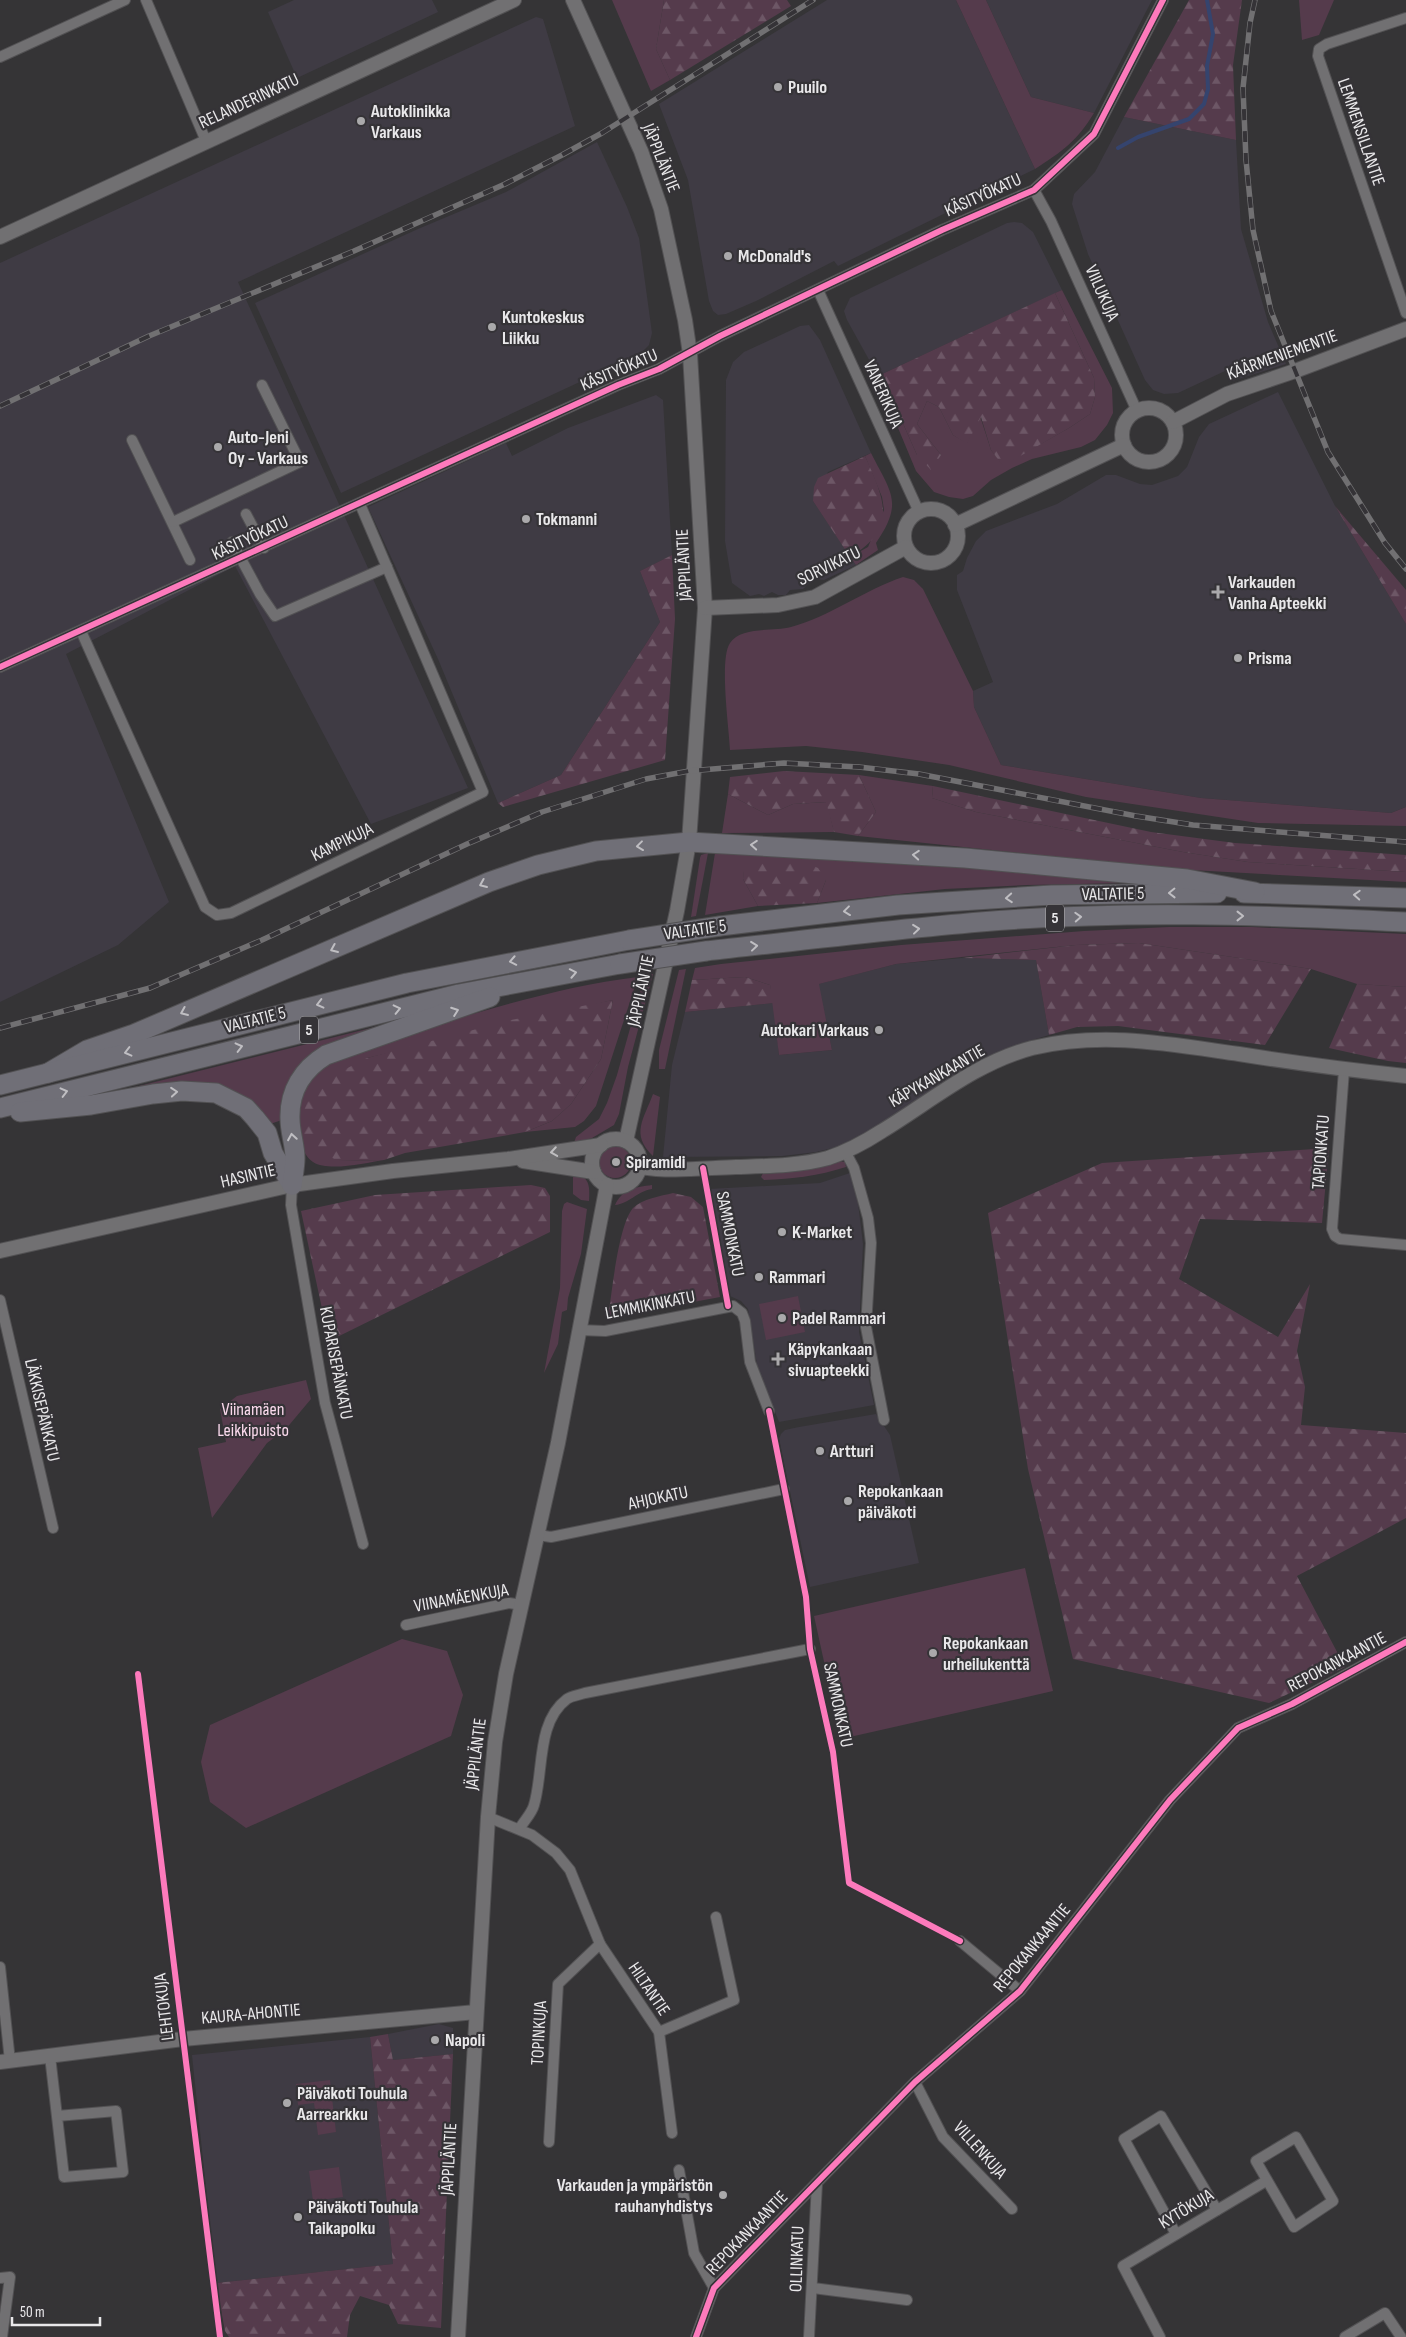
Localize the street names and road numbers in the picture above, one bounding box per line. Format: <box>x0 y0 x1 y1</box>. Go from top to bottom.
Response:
street label: RELANDERINKATU <box>196 69 302 133</box>
street label: LEMMENSILLANTIE <box>1333 76 1389 188</box>
street label: JÄPPILÄNTIE <box>637 120 684 195</box>
street label: KÄSITYÖKATU <box>941 169 1025 221</box>
street label: VIILUKUJA <box>1080 262 1124 324</box>
street label: KÄÄRMENIEMENTIE <box>1224 325 1340 385</box>
street label: KÄSITYÖKATU <box>577 344 661 396</box>
street label: VANERIKUJA <box>859 357 907 431</box>
street label: KÄSITYÖKATU <box>208 511 292 565</box>
street label: JÄPPILÄNTIE <box>672 528 696 603</box>
street label: SORVIKATU <box>794 542 864 590</box>
street label: KAMPIKUJA <box>308 818 377 866</box>
street label: VALTATIE 5 <box>1081 883 1145 905</box>
road number: 5 <box>1046 904 1064 931</box>
street label: VALTATIE 5 <box>662 915 728 945</box>
street label: JÄPPILÄNTIE <box>623 953 659 1030</box>
street label: VALTATIE 5 <box>222 1002 288 1038</box>
road number: 5 <box>300 1016 318 1044</box>
street label: KÄPYKANKAANTIE <box>885 1040 989 1112</box>
street label: TAPIONKATU <box>1308 1114 1334 1190</box>
street label: HASINTIE <box>218 1160 278 1192</box>
street label: SAMMONKATU <box>711 1190 749 1278</box>
street label: LEMMIKINKATU <box>603 1286 697 1324</box>
street label: KUPARISEPÄNKATU <box>315 1305 357 1421</box>
street label: LÄKKISEPÄNKATU <box>20 1357 64 1463</box>
street label: AHJOKATU <box>625 1481 690 1515</box>
street label: VIINAMÄENKUJA <box>412 1579 510 1617</box>
street label: REPOKANKAANTIE <box>1284 1627 1390 1697</box>
street label: SAMMONKATU <box>819 1661 857 1749</box>
street label: JÄPPILÄNTIE <box>461 1717 491 1792</box>
street label: REPOKANKAANTIE <box>989 1900 1075 1996</box>
street label: HILTANTIE <box>623 1958 675 2020</box>
street label: LEHTOKUJA <box>149 1972 179 2042</box>
street label: KAURA-AHONTIE <box>200 1999 302 2029</box>
street label: TOPINKUJA <box>527 2000 551 2066</box>
street label: VILLENKUJA <box>949 2117 1011 2183</box>
street label: JÄPPILÄNTIE <box>437 2122 461 2197</box>
street label: KYTÖKUJA <box>1155 2184 1217 2233</box>
street label: REPOKANKAANTIE <box>702 2187 792 2279</box>
street label: OLLINKATU <box>785 2225 809 2293</box>

